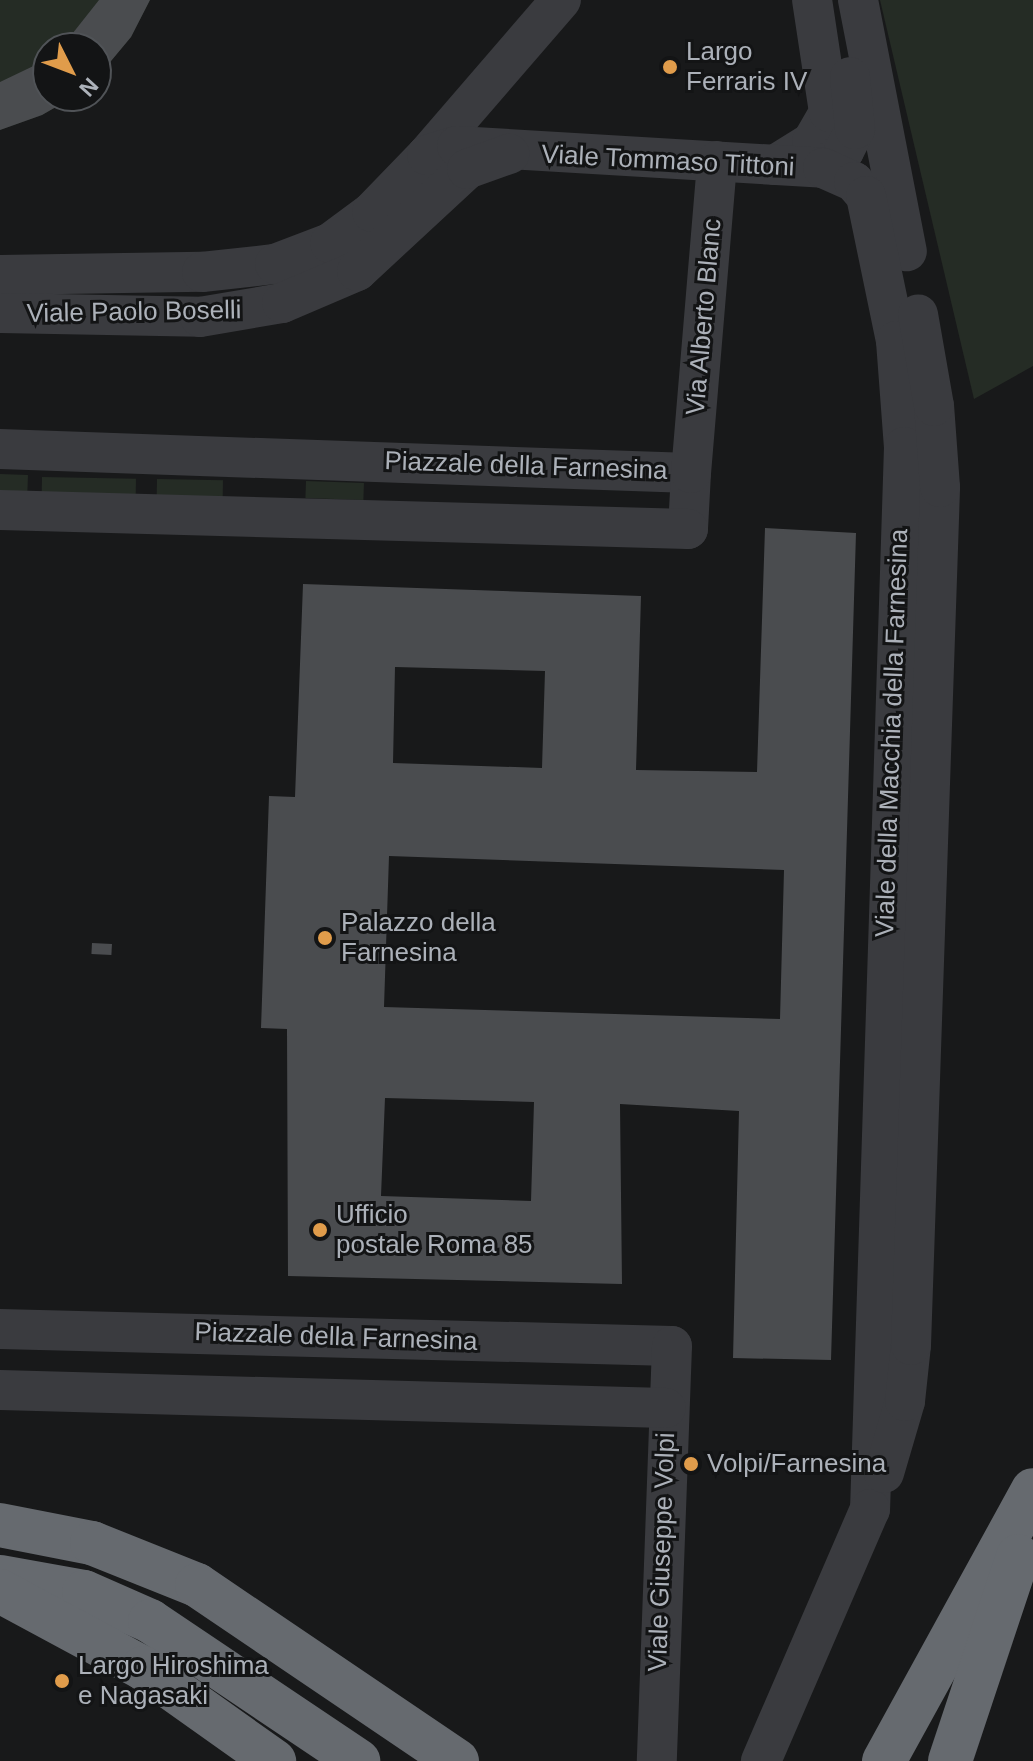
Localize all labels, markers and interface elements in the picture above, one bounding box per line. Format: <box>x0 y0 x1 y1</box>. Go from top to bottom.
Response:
north arrow <box>32 32 112 112</box>
place label: Largo Ferraris IV <box>686 36 807 98</box>
marker: Largo Ferraris IV <box>661 58 679 76</box>
text: N <box>74 73 103 101</box>
street label: Viale Tommaso Tittoni <box>540 139 796 183</box>
street label: Via Alberto Blanc <box>680 217 728 417</box>
street label: Viale Paolo Boselli <box>26 295 242 329</box>
street label: Piazzale della Farnesina <box>384 445 668 487</box>
street label: Viale della Macchia della Farnesina <box>869 528 915 938</box>
place label: Palazzo della Farnesina <box>341 907 496 968</box>
marker: Palazzo della Farnesina <box>316 929 334 947</box>
place label: Ufficio postale Roma 85 <box>336 1199 533 1260</box>
marker: Ufficio postale Roma 85 <box>311 1221 329 1239</box>
street label: Piazzale della Farnesina <box>194 1316 478 1358</box>
street label: Viale Giuseppe Volpi <box>642 1432 682 1672</box>
place label: Volpi/Farnesina <box>707 1448 886 1480</box>
marker: Volpi/Farnesina <box>682 1455 700 1473</box>
place label: Largo Hiroshima e Nagasaki <box>78 1650 269 1712</box>
marker: Largo Hiroshima e Nagasaki <box>53 1672 71 1690</box>

